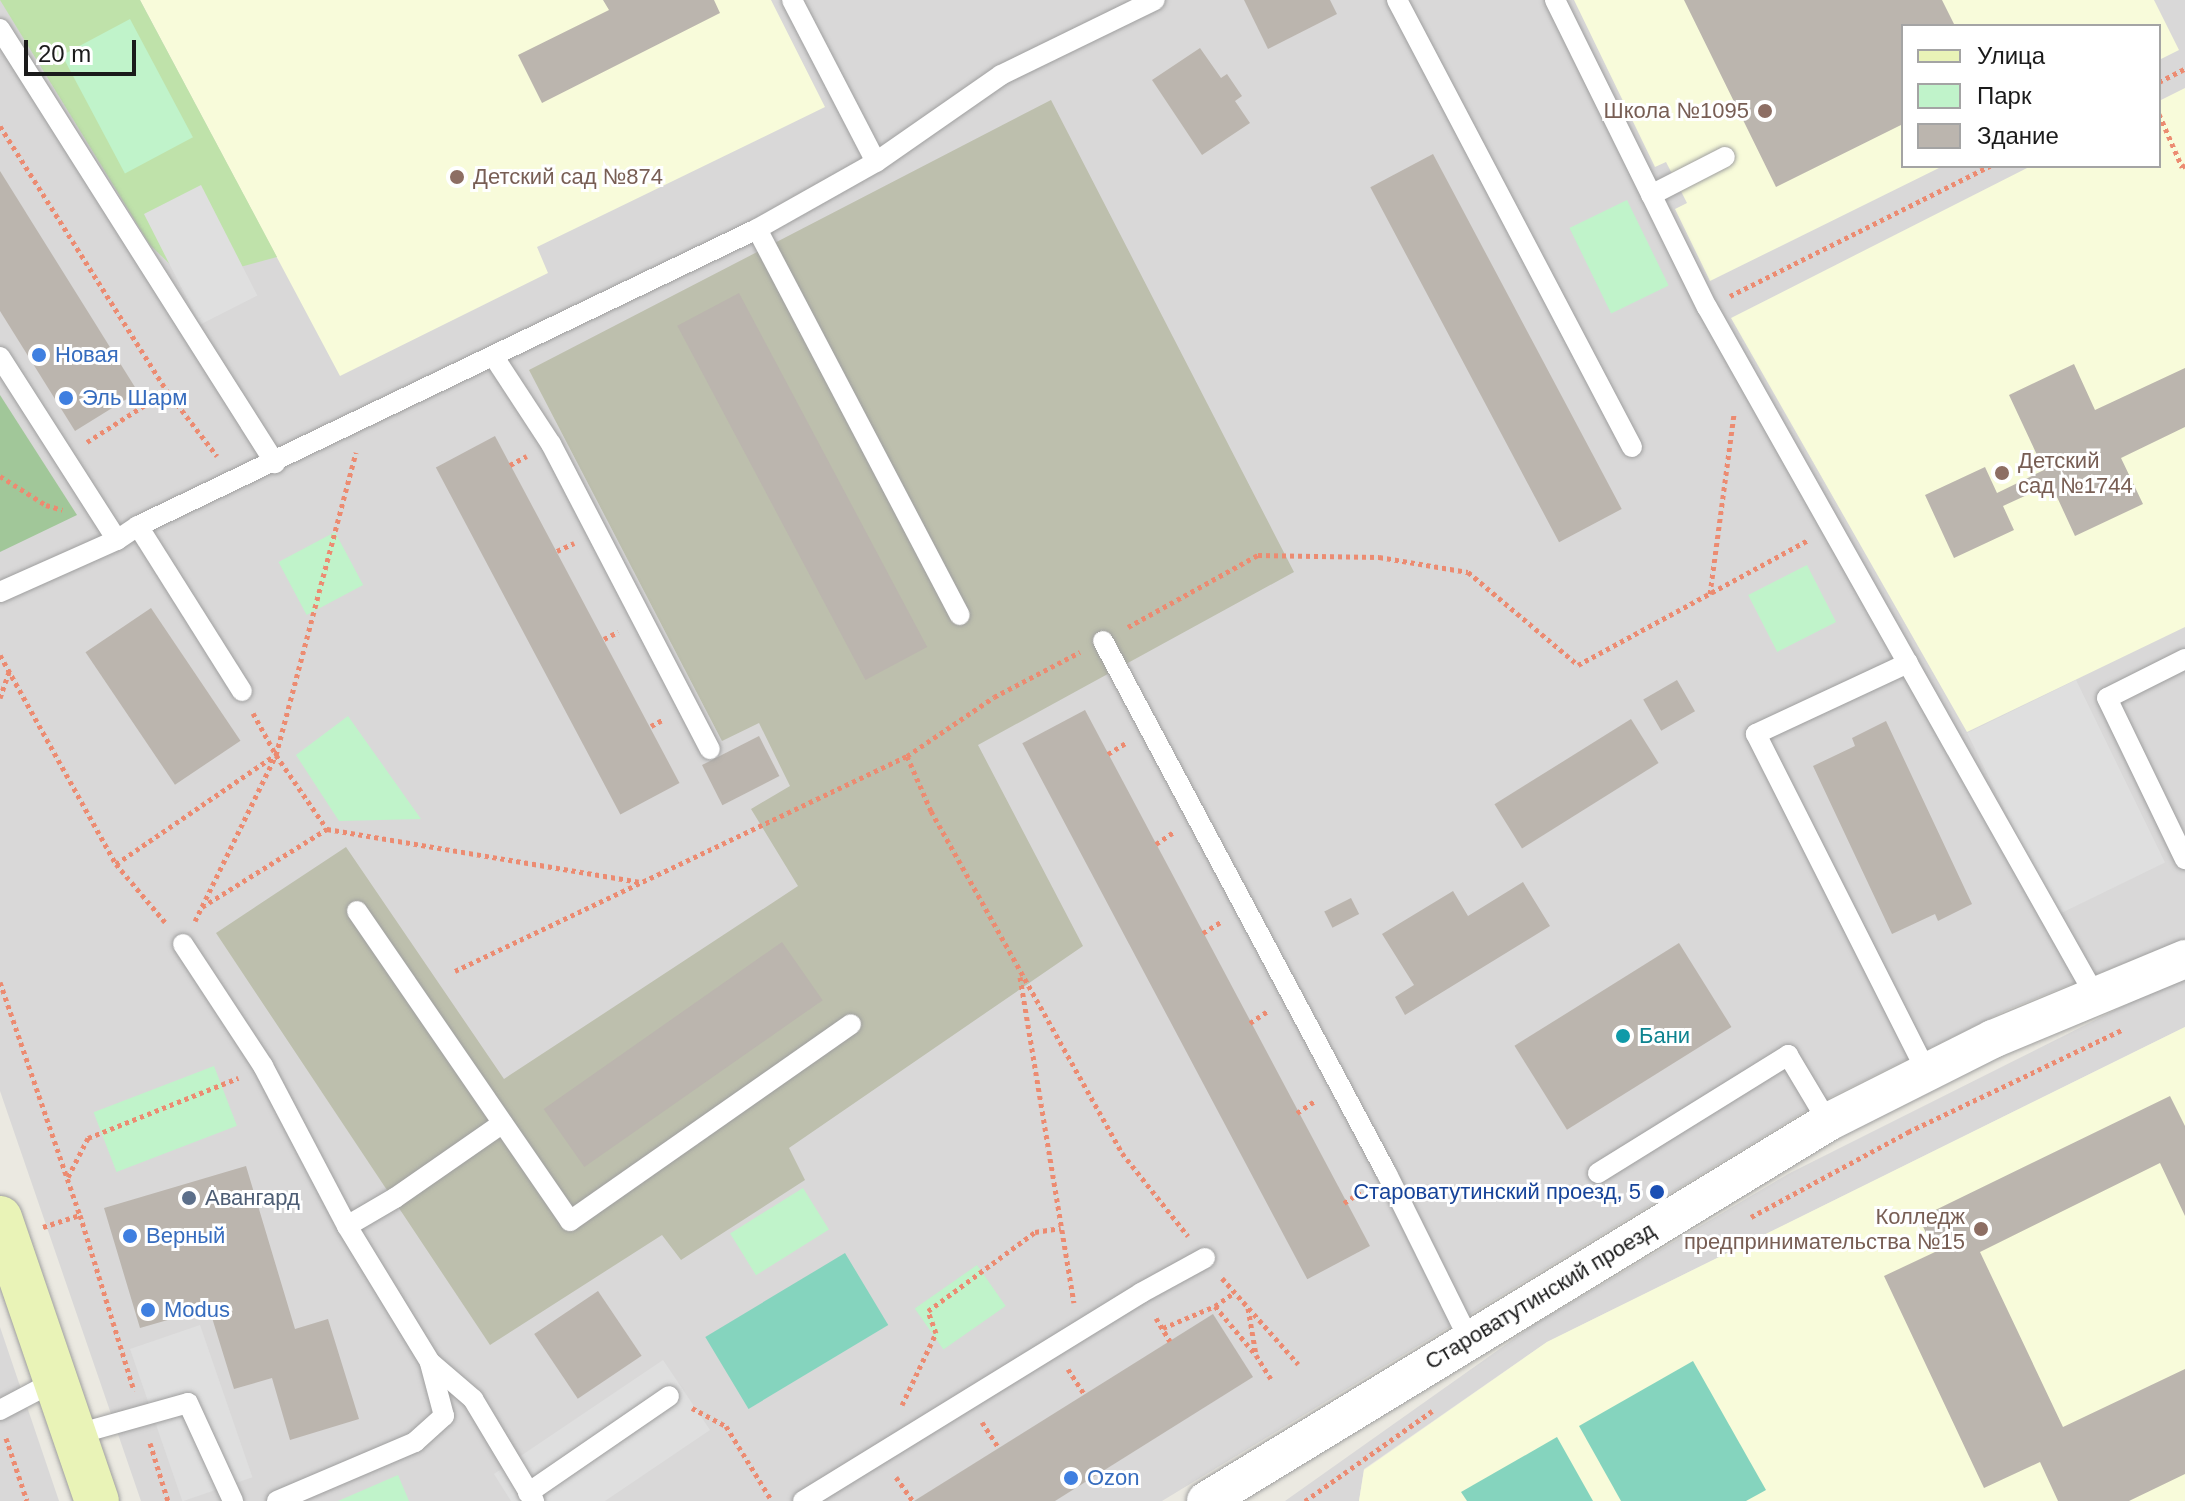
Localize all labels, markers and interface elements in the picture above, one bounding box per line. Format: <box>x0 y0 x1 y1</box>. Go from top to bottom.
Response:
scale bar <box>28 24 140 74</box>
legend <box>1901 24 2161 168</box>
text: 20 m <box>38 40 91 67</box>
text: Улица <box>1977 42 2045 69</box>
text: Парк <box>1977 82 2031 109</box>
place label: Школа №1095 <box>1603 98 1749 124</box>
marker: Школа №1095 <box>1756 102 1774 120</box>
text: Здание <box>1977 122 2059 149</box>
place label: Детский сад №874 <box>473 164 663 190</box>
marker: Детский сад №874 <box>448 168 466 186</box>
place label: Новая <box>55 342 119 368</box>
marker: Новая <box>30 346 48 364</box>
place label: Эль Шарм <box>82 385 187 411</box>
marker: Эль Шарм <box>57 389 75 407</box>
place label: Детский сад №1744 <box>2018 447 2133 498</box>
marker: Детский сад №1744 <box>1993 464 2011 482</box>
place label: Бани <box>1639 1023 1690 1049</box>
marker: Бани <box>1614 1027 1632 1045</box>
place label: Староватутинский проезд, 5 <box>1353 1179 1641 1205</box>
marker: Староватутинский проезд, 5 <box>1648 1183 1666 1201</box>
place label: Авангард <box>205 1185 300 1211</box>
marker: Авангард <box>180 1189 198 1207</box>
place label: Колледж предпринимательства №15 <box>1684 1203 1965 1254</box>
street label: Староватутинский проезд <box>1420 1217 1660 1375</box>
marker: Колледж предпринимательства №15 <box>1972 1220 1990 1238</box>
place label: Верный <box>146 1223 225 1249</box>
marker: Верный <box>121 1227 139 1245</box>
place label: Modus <box>164 1297 230 1323</box>
marker: Modus <box>139 1301 157 1319</box>
place label: Ozon <box>1087 1465 1140 1491</box>
marker: Ozon <box>1062 1469 1080 1487</box>

